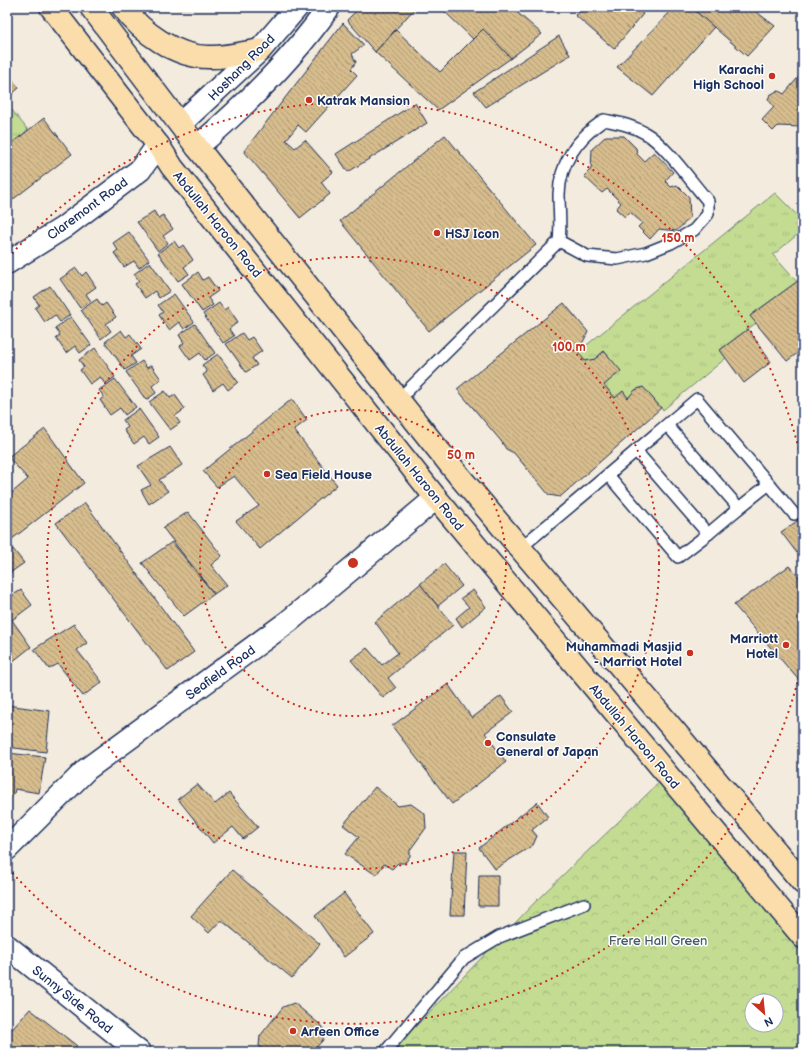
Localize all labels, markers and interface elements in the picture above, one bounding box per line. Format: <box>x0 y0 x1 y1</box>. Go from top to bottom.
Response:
street label: Hoshang Road <box>205 31 278 104</box>
place label: Karachi High School <box>693 62 764 93</box>
marker: Karachi High School <box>767 71 777 81</box>
place label: Katrak Mansion <box>317 93 410 109</box>
marker: Katrak Mansion <box>304 95 314 105</box>
street label: Abdullah Haroon Road <box>169 168 265 281</box>
street label: Claremont Road <box>44 174 131 243</box>
place label: HSJ Icon <box>445 226 499 242</box>
marker: HSJ Icon <box>432 228 442 238</box>
text: 150 m <box>662 231 694 246</box>
text: 100 m <box>552 340 586 355</box>
street label: Abdullah Haroon Road <box>371 421 467 534</box>
text: 50 m <box>447 448 475 463</box>
place label: Sea Field House <box>275 467 373 483</box>
marker: Sea Field House <box>262 469 272 479</box>
centre of rings <box>346 556 360 570</box>
place label: Marriott Hotel <box>730 631 779 662</box>
place label: Muhammadi Masjid - Marriot Hotel <box>566 639 682 670</box>
marker: Marriott Hotel <box>781 640 791 650</box>
street label: Seafield Road <box>183 642 259 703</box>
marker: Muhammadi Masjid - Marriot Hotel <box>685 648 695 658</box>
street label: Abdullah Haroon Road <box>586 681 683 792</box>
place label: Consulate General of Japan <box>496 729 599 760</box>
marker: Consulate General of Japan <box>483 738 493 748</box>
park label: Frere Hall Green <box>609 933 707 949</box>
street label: Sunny Side Road <box>29 962 116 1037</box>
north arrow <box>744 993 784 1033</box>
text: N <box>762 1014 775 1029</box>
place label: Arfeen Office <box>300 1024 380 1040</box>
marker: Arfeen Office <box>288 1026 298 1036</box>

